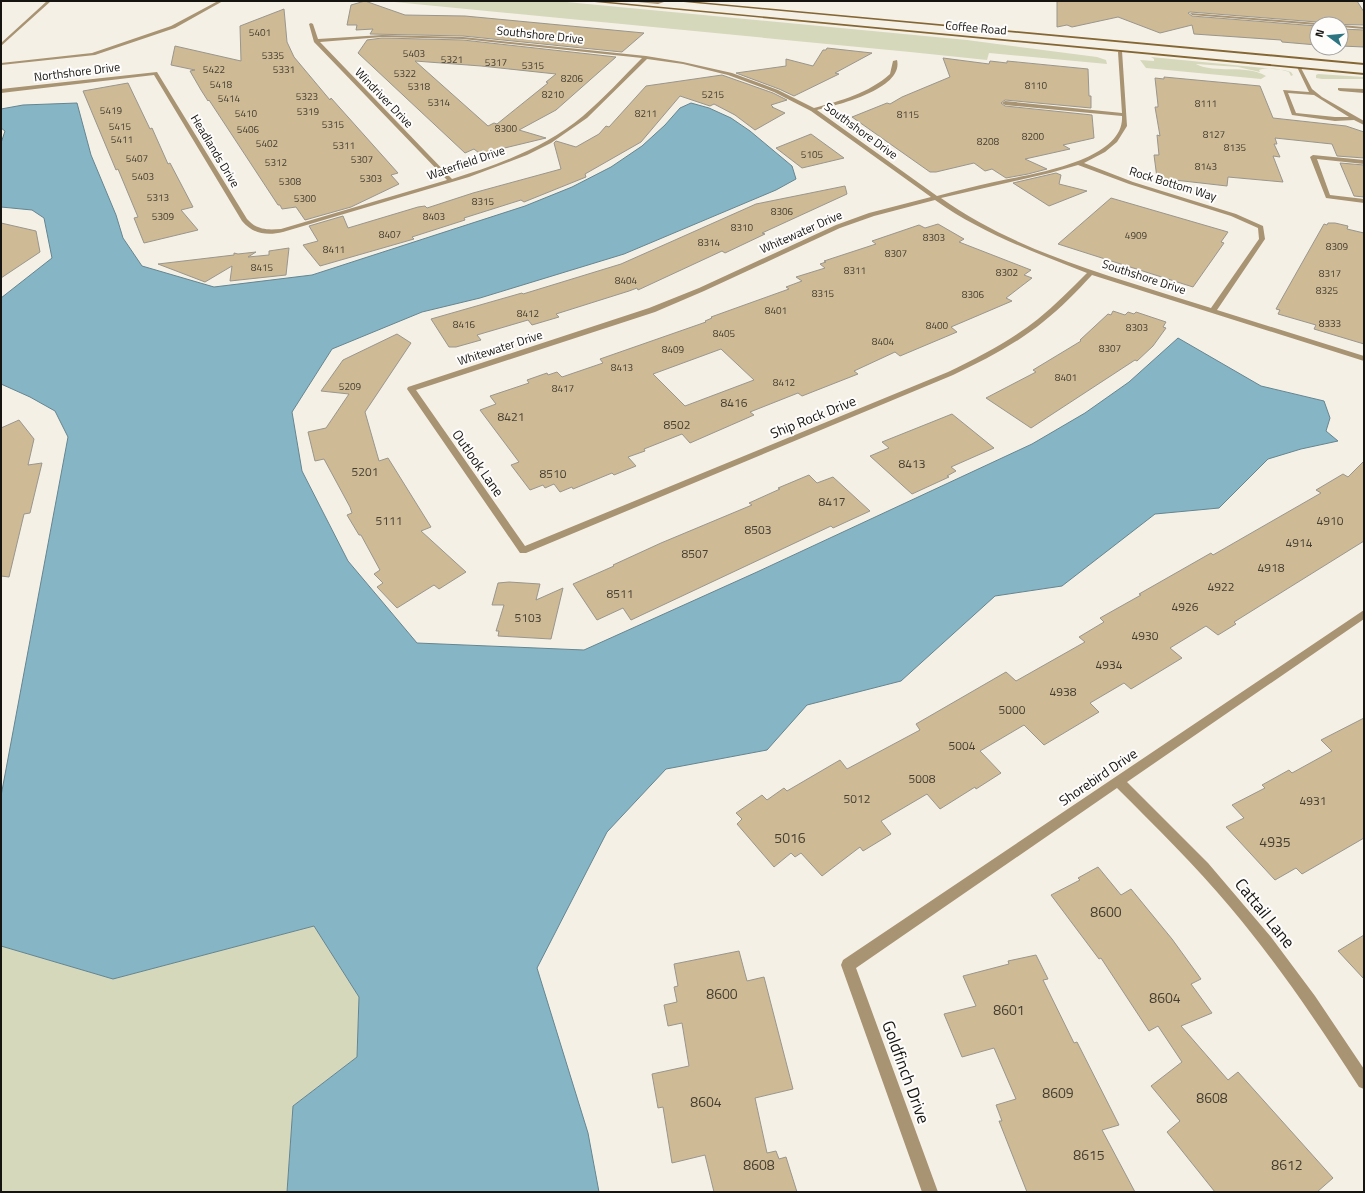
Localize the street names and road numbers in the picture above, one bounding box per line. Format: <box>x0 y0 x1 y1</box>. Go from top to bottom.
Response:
street label: Coffee Road <box>945 15 1007 40</box>
street label: Southshore Drive <box>496 20 584 49</box>
street label: Northshore Drive <box>33 57 121 86</box>
street label: Windriver Drive <box>351 63 418 132</box>
street label: Southshore Drive <box>820 97 902 164</box>
street label: Headlands Drive <box>186 110 245 191</box>
street label: Waterfield Drive <box>424 140 507 185</box>
street label: Rock Bottom Way <box>1127 161 1219 206</box>
street label: Whitewater Drive <box>757 205 845 258</box>
street label: Southshore Drive <box>1100 254 1189 299</box>
street label: Whitewater Drive <box>455 325 545 370</box>
street label: Ship Rock Drive <box>767 390 859 443</box>
street label: Outlook Lane <box>448 425 509 501</box>
street label: Shorebird Drive <box>1054 743 1141 811</box>
street label: Cattail Lane <box>1228 872 1302 954</box>
street label: Goldfinch Drive <box>875 1017 937 1127</box>

